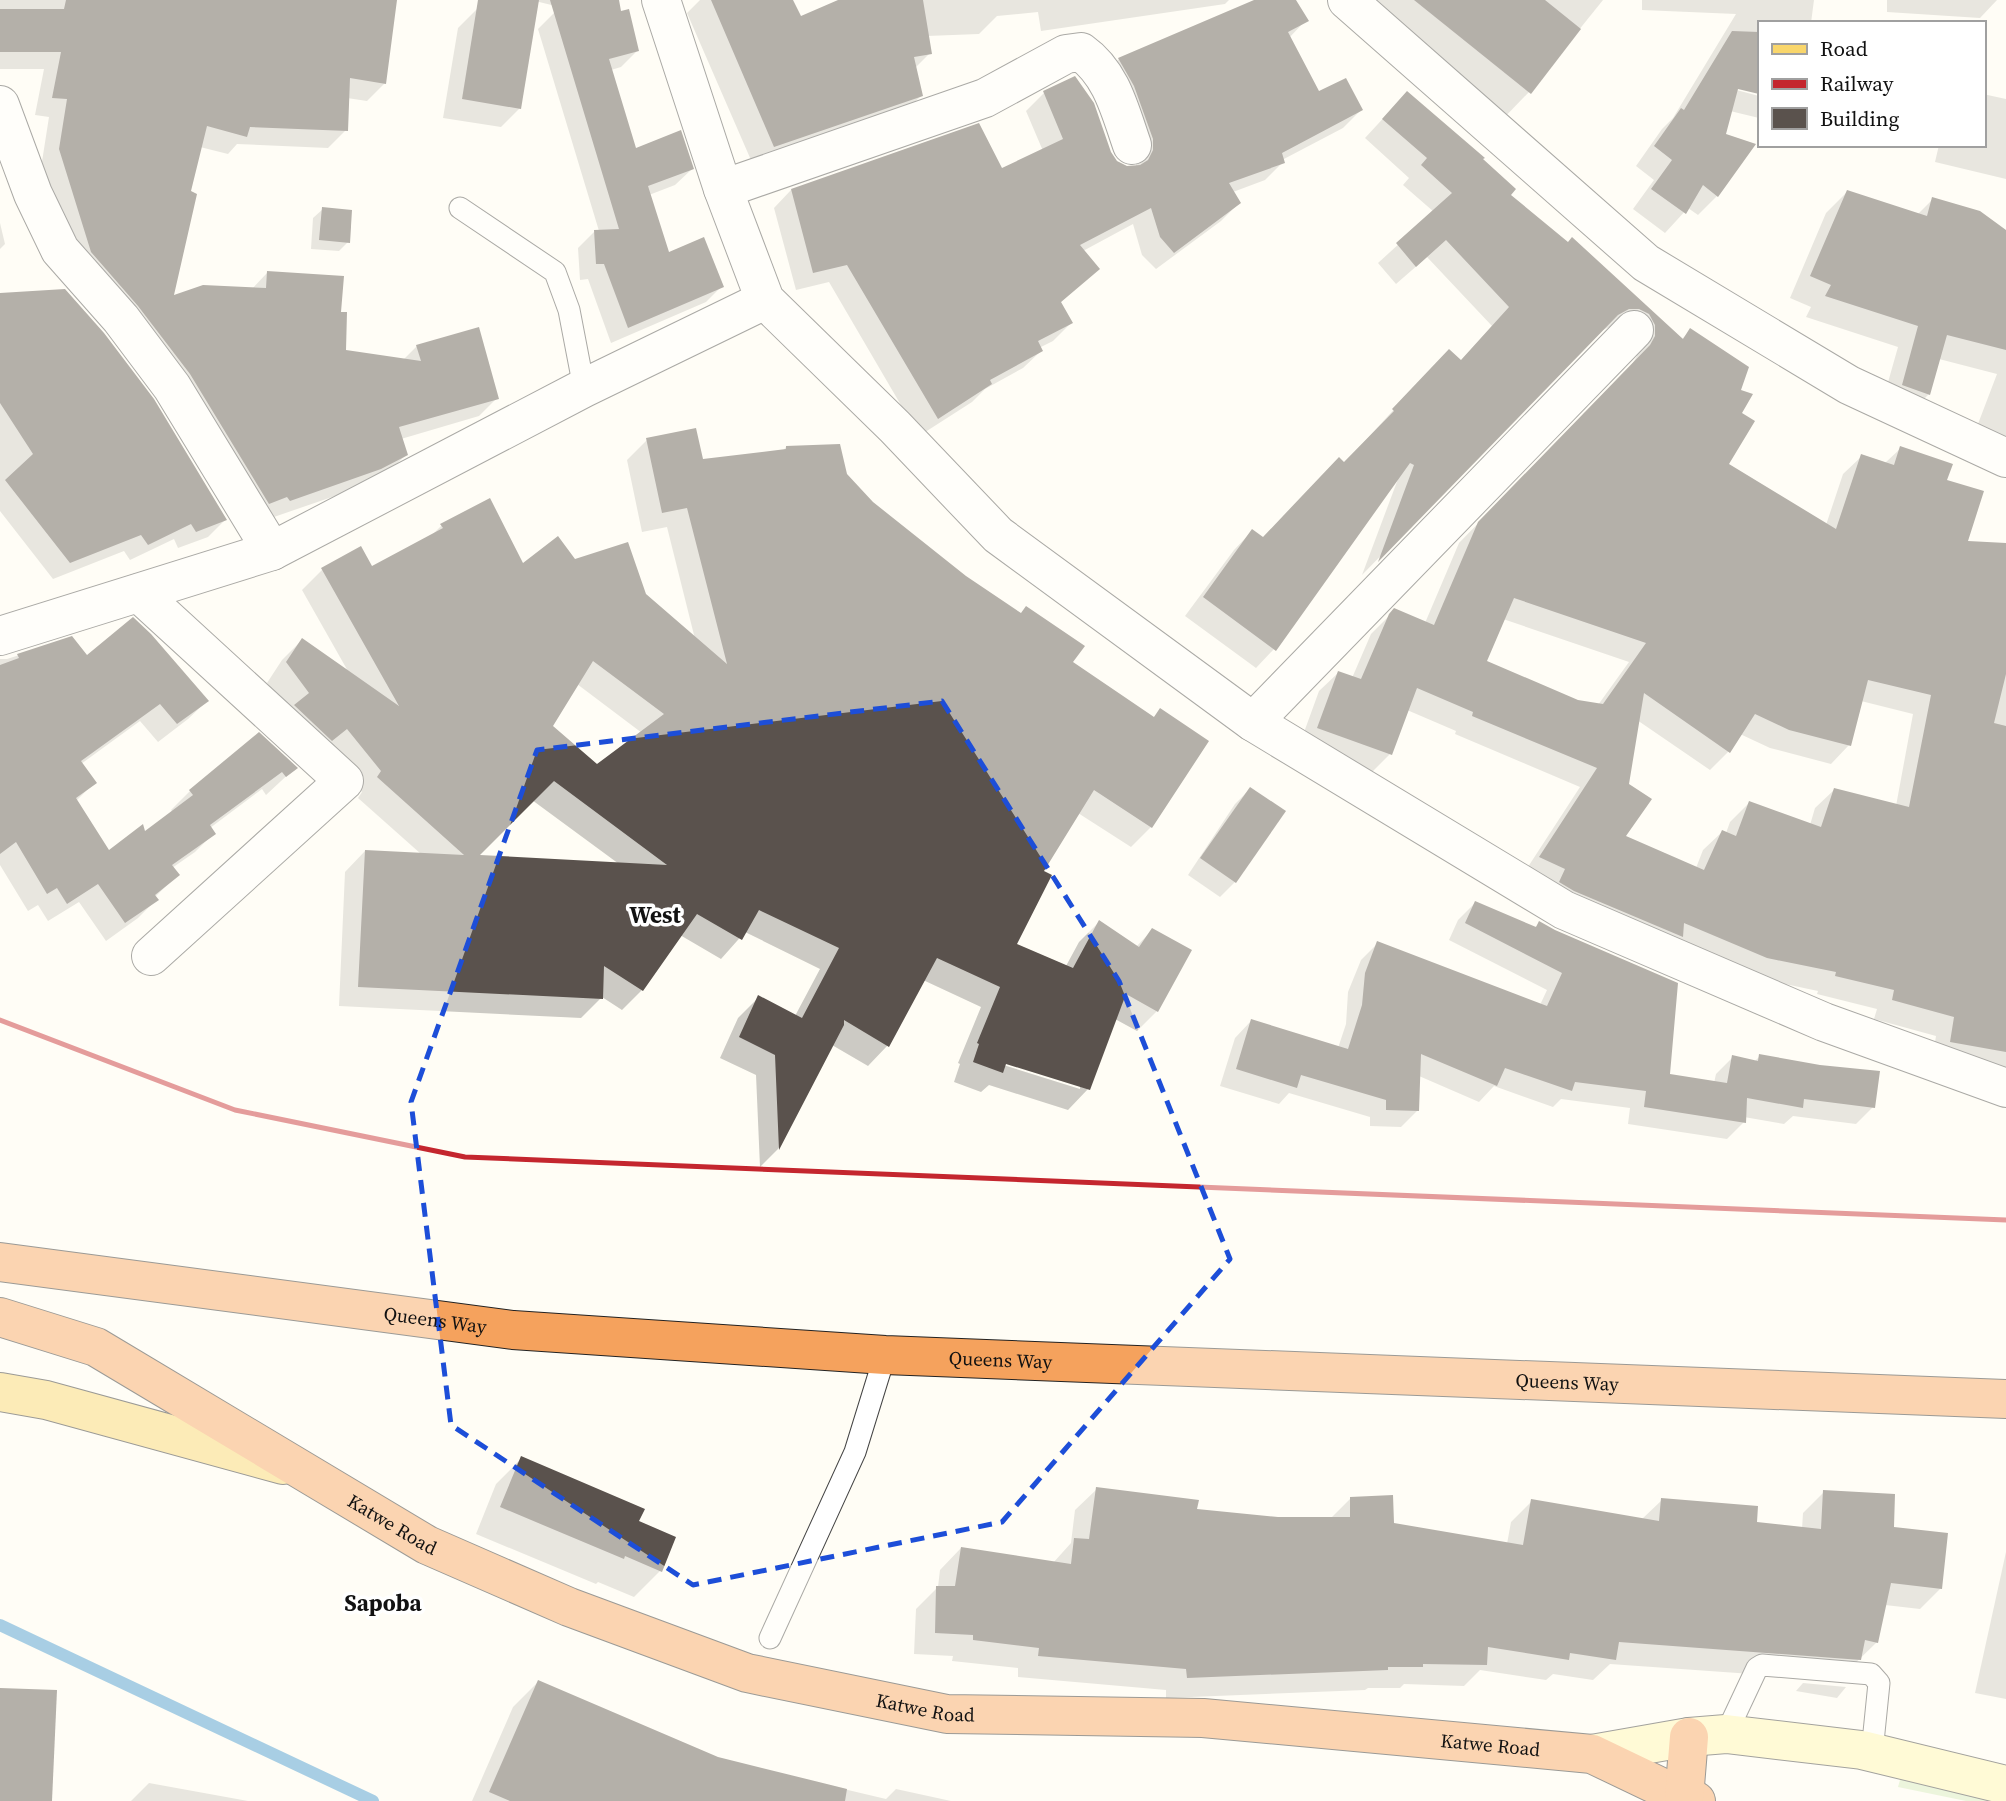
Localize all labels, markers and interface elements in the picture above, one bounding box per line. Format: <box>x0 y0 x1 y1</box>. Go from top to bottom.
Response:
legend <box>1758 21 1985 147</box>
text: Road <box>1820 34 1868 63</box>
text: Railway <box>1820 69 1894 98</box>
text: Building <box>1820 104 1899 133</box>
district label: West <box>629 899 681 931</box>
street label: Queens Way <box>382 1300 488 1339</box>
street label: Queens Way <box>948 1345 1053 1375</box>
street label: Queens Way <box>1515 1367 1620 1397</box>
street label: Katwe Road <box>343 1488 441 1561</box>
district label: Sapoba <box>344 1587 422 1619</box>
street label: Katwe Road <box>874 1687 975 1727</box>
street label: Katwe Road <box>1440 1727 1542 1762</box>

